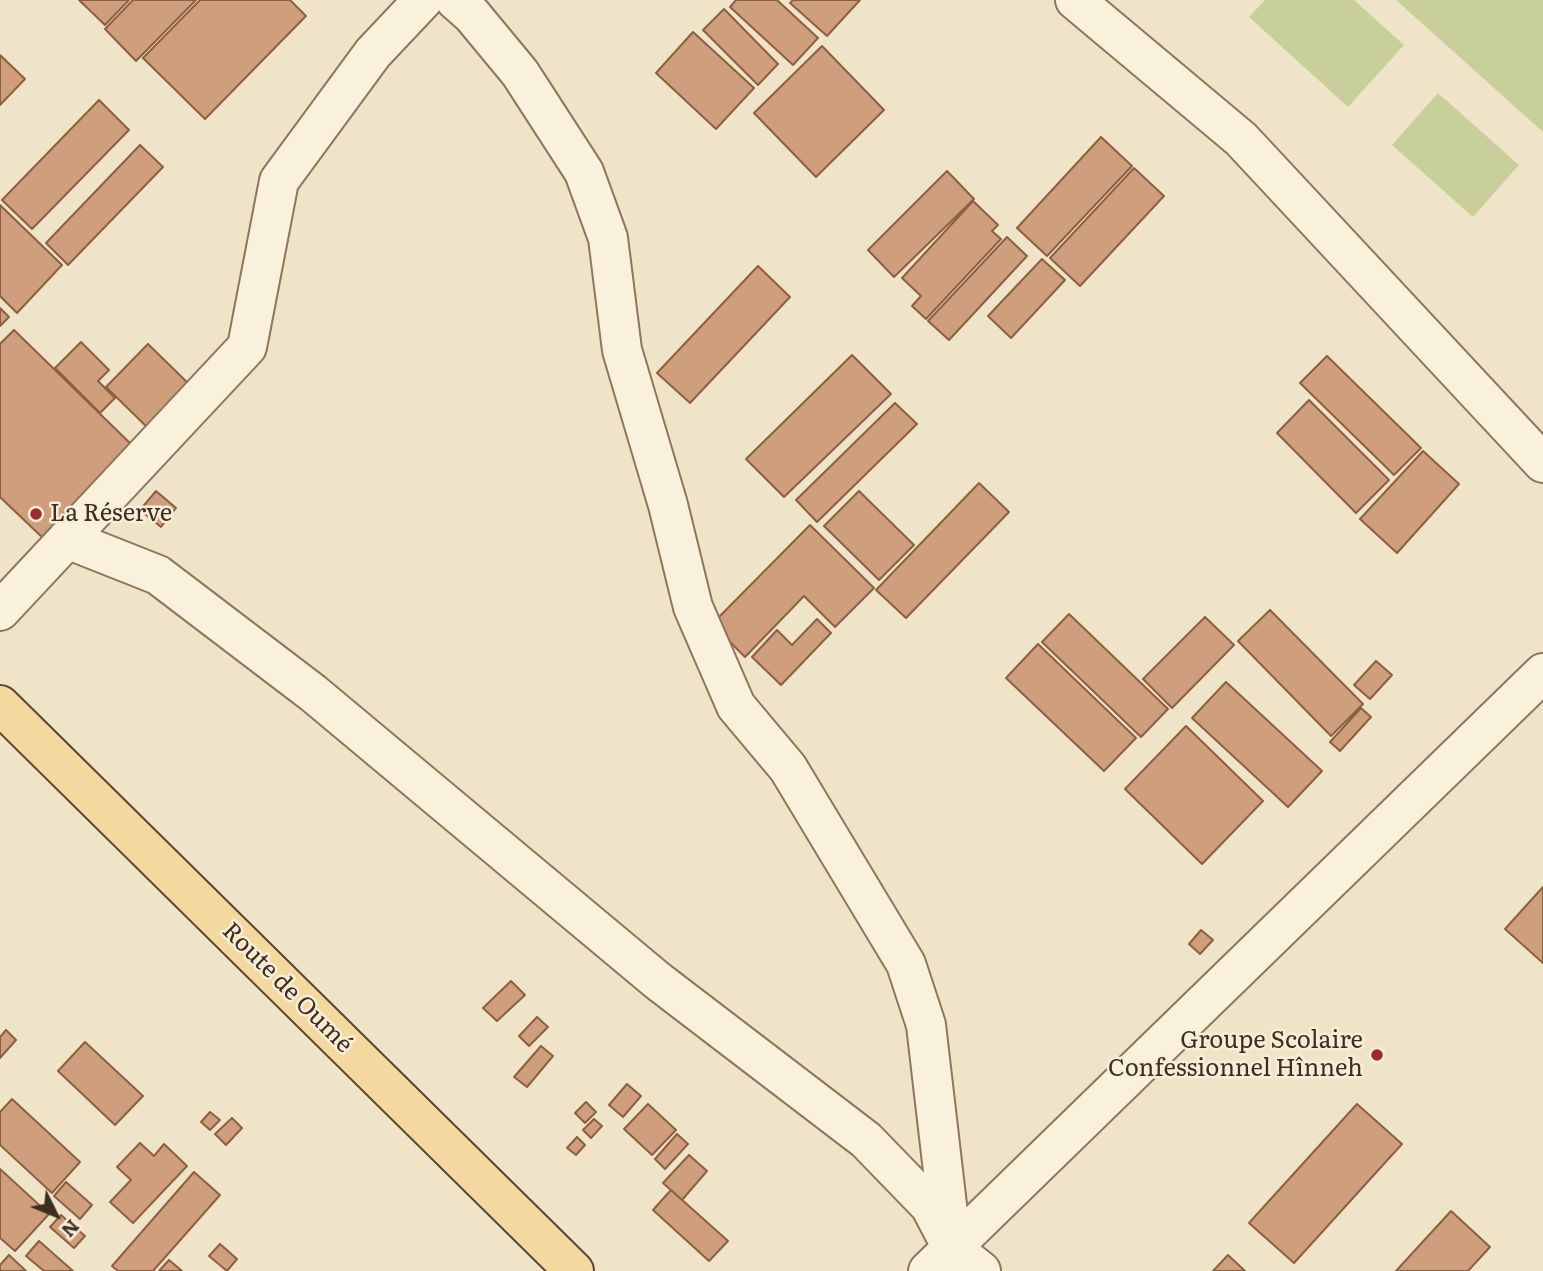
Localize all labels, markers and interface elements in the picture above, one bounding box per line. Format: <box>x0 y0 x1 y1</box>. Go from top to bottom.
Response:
place label: La Réserve <box>50 500 172 528</box>
marker: La Réserve <box>28 506 44 522</box>
street label: Route de Oumé <box>216 917 358 1059</box>
place label: Groupe Scolaire Confessionnel Hînneh <box>1108 1027 1363 1083</box>
marker: Groupe Scolaire Confessionnel Hînneh <box>1369 1047 1385 1063</box>
north arrow <box>21 1180 91 1250</box>
text: N <box>56 1214 87 1245</box>

